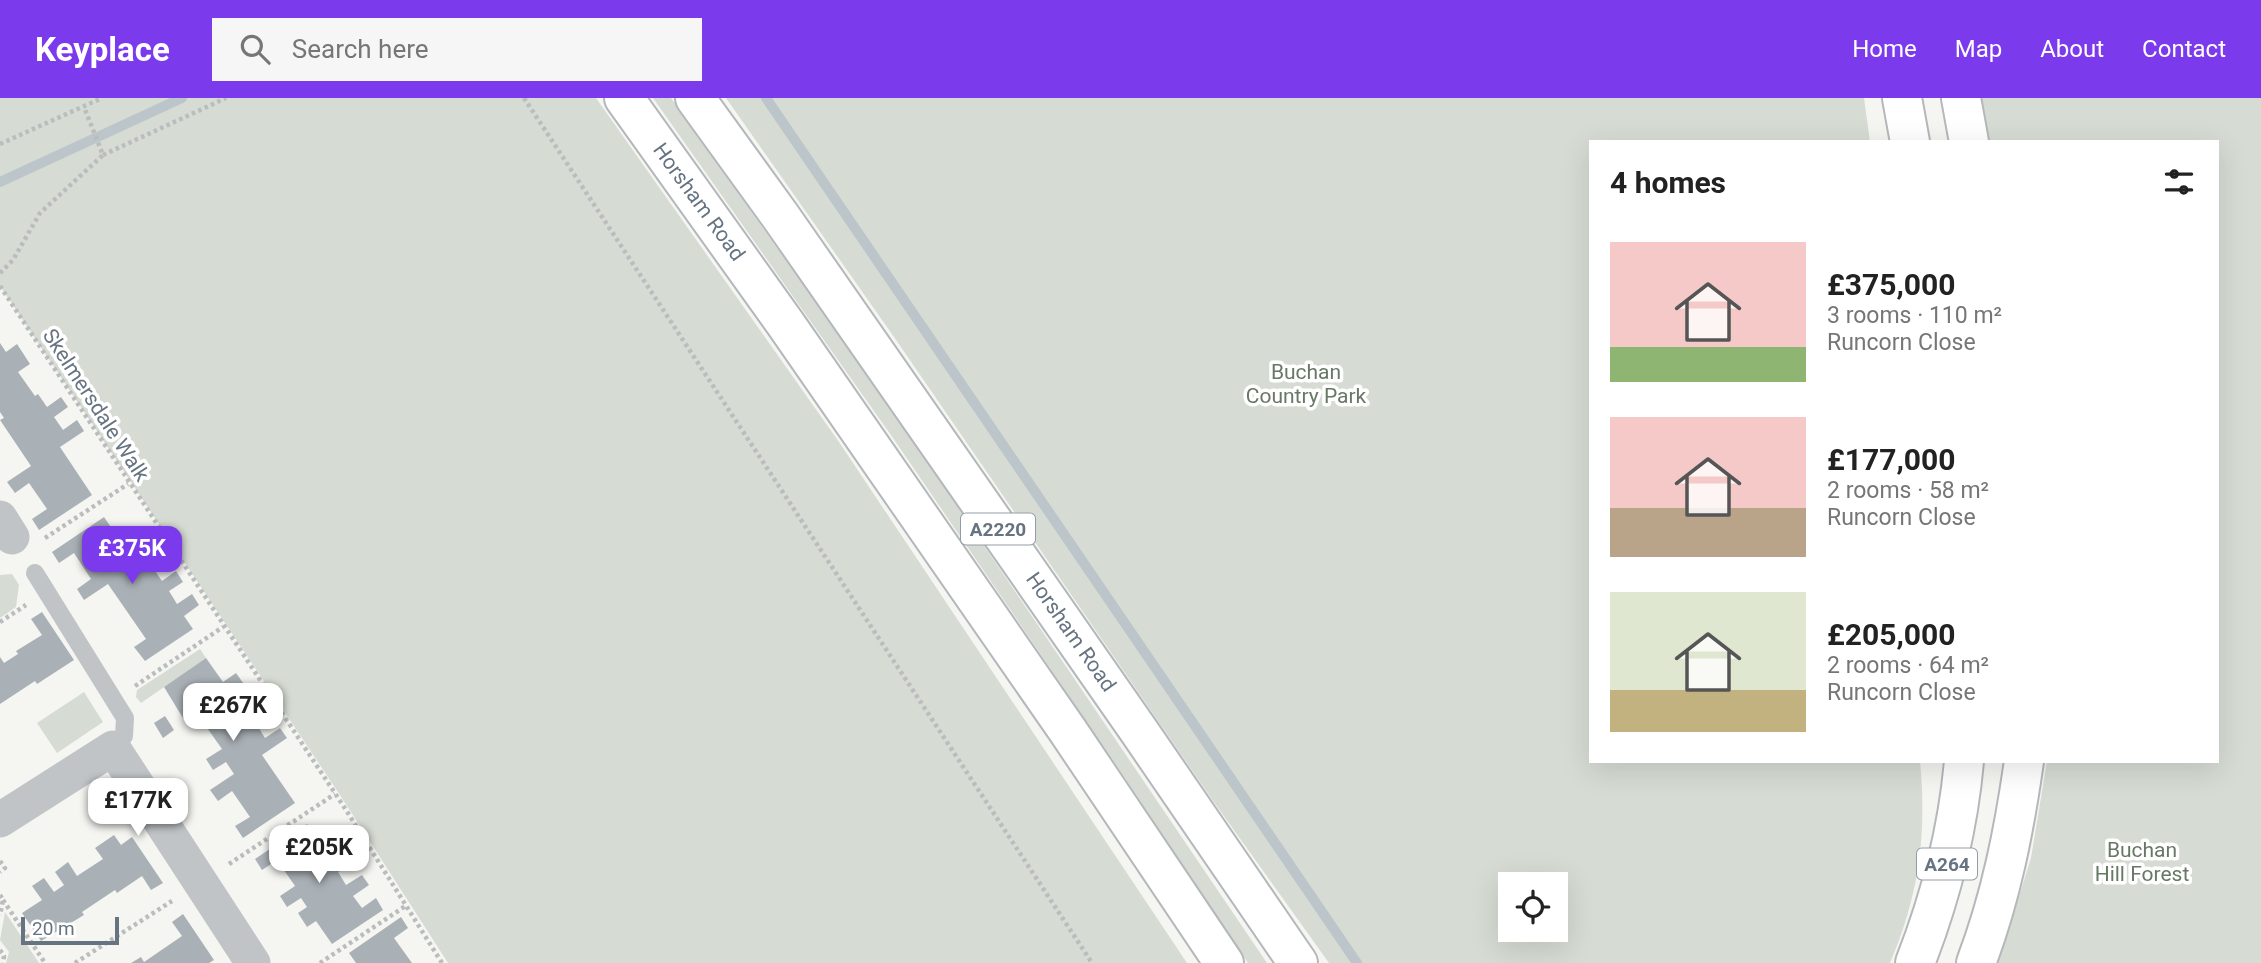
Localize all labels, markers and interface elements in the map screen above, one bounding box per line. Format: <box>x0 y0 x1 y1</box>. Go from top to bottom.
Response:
search box <box>212 18 702 81</box>
text: Keyplace <box>35 30 170 69</box>
icon: search <box>236 30 274 68</box>
text: Search here <box>292 34 429 64</box>
text: Home <box>1852 35 1917 63</box>
text: Map <box>1955 35 2002 63</box>
text: About <box>2040 35 2104 63</box>
text: Contact <box>2142 35 2226 63</box>
street label: Horsham Road <box>648 138 750 266</box>
icon: filters <box>2160 163 2198 201</box>
text: 4 homes <box>1610 165 1726 200</box>
text: £375,000 <box>1827 267 1955 302</box>
icon: home <box>1666 270 1750 354</box>
text: 3 rooms · 110 m² <box>1827 302 2002 329</box>
street label: Skelmersdale Walk <box>38 324 154 486</box>
text: Runcorn Close <box>1827 329 1976 356</box>
park label: Buchan Country Park <box>1246 360 1367 408</box>
text: £177,000 <box>1827 442 1955 477</box>
icon: home <box>1666 445 1750 529</box>
text: 2 rooms · 58 m² <box>1827 477 1989 504</box>
text: Runcorn Close <box>1827 504 1976 531</box>
road number: A2220 <box>961 514 1035 544</box>
pin: £375K <box>83 526 181 586</box>
text: £375K <box>98 535 166 562</box>
street label: Horsham Road <box>1021 568 1121 696</box>
text: £205,000 <box>1827 617 1955 652</box>
icon: home <box>1666 620 1750 704</box>
text: 2 rooms · 64 m² <box>1827 652 1989 679</box>
text: Runcorn Close <box>1827 679 1976 706</box>
pin: £267K <box>184 684 282 743</box>
text: £267K <box>199 692 267 719</box>
pin: £177K <box>89 778 187 838</box>
text: £177K <box>104 787 172 814</box>
pin: £205K <box>270 826 368 885</box>
text: £205K <box>285 834 353 861</box>
park label: Buchan Hill Forest <box>2095 838 2189 886</box>
road number: A264 <box>1917 848 1977 880</box>
map controls <box>1498 872 1568 942</box>
button: locate <box>1498 872 1568 942</box>
scale bar <box>21 914 119 946</box>
text: 20 m <box>32 917 75 940</box>

